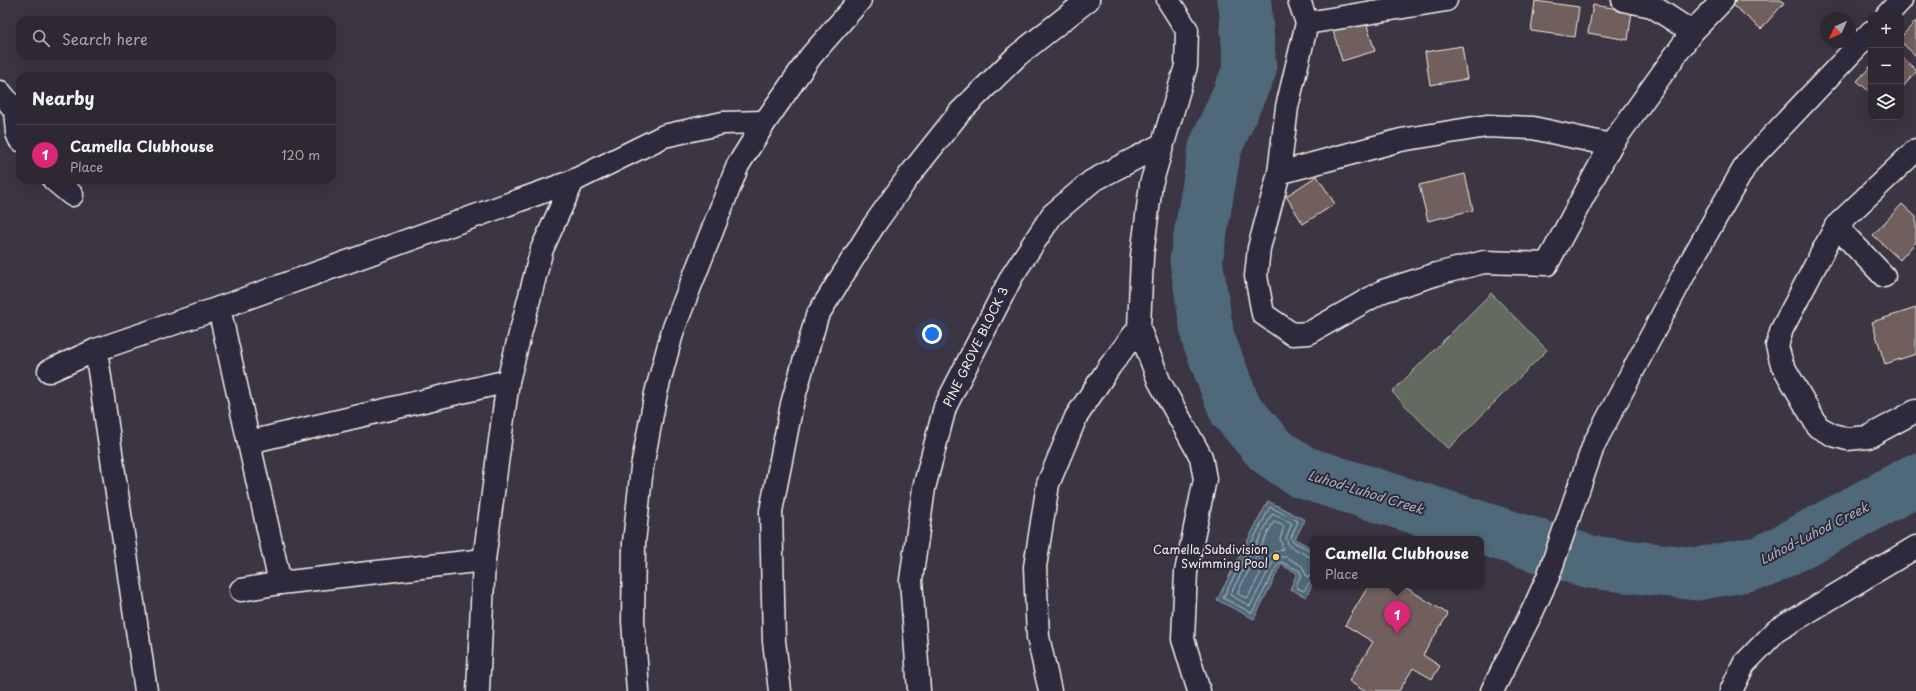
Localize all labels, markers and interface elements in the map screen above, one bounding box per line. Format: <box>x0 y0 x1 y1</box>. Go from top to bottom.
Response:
north arrow <box>1820 12 1856 48</box>
map controls <box>1868 12 1904 120</box>
button: + <box>1868 12 1904 48</box>
search box <box>16 16 336 60</box>
icon: search <box>30 27 52 49</box>
text: Search here <box>62 27 148 50</box>
button: − <box>1868 48 1904 84</box>
button: layers <box>1868 84 1904 120</box>
text: Nearby <box>32 85 94 111</box>
text: Camella Clubhouse <box>70 134 214 157</box>
text: 1 <box>42 145 48 164</box>
text: 120 m <box>281 145 320 164</box>
text: Place <box>70 157 103 176</box>
street label: PINE GROVE BLOCK 3 <box>938 283 1012 410</box>
your location <box>922 324 942 344</box>
water label: Luhod-Luhod Creek <box>1306 465 1428 519</box>
water label: Luhod-Luhod Creek <box>1756 496 1873 568</box>
popup <box>1310 536 1484 588</box>
place label: Camella Subdivision Swimming Pool <box>1153 540 1268 572</box>
text: Camella Clubhouse <box>1325 541 1469 564</box>
marker: Camella Subdivision Swimming Pool <box>1271 552 1281 562</box>
text: Place <box>1325 564 1358 583</box>
pin: 1 <box>1384 601 1410 634</box>

